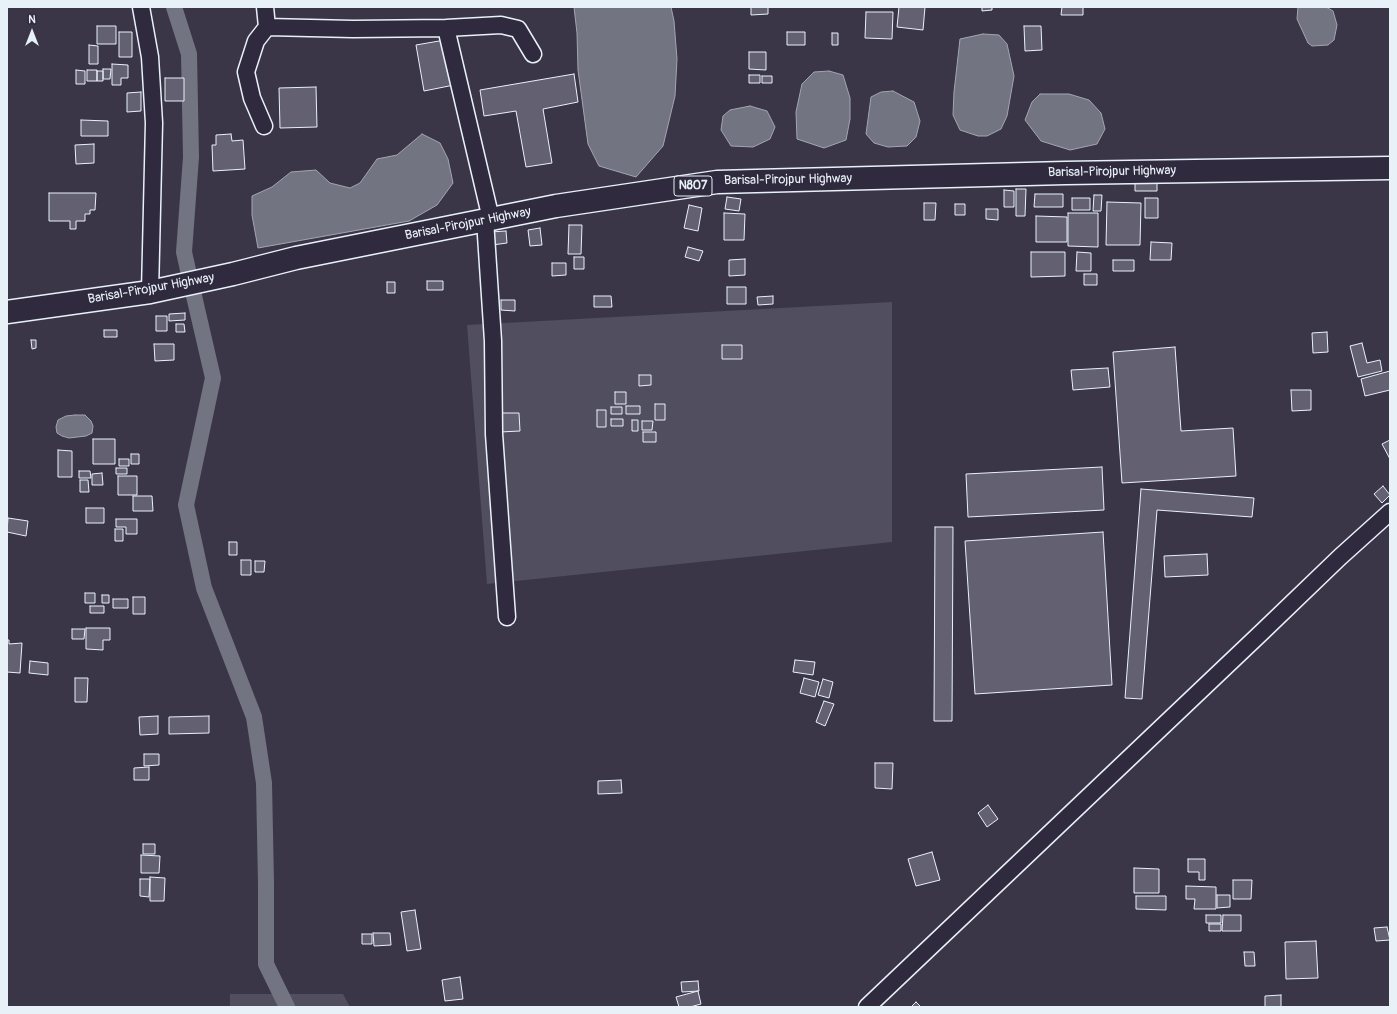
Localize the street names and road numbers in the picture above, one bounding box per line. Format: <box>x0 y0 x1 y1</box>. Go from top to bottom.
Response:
street label: Barisal-Pirojpur Highway <box>1048 163 1176 181</box>
street label: Barisal-Pirojpur Highway <box>724 171 852 189</box>
road number: N807 <box>674 176 712 196</box>
street label: Barisal-Pirojpur Highway <box>404 204 532 244</box>
street label: Barisal-Pirojpur Highway <box>86 270 216 308</box>

